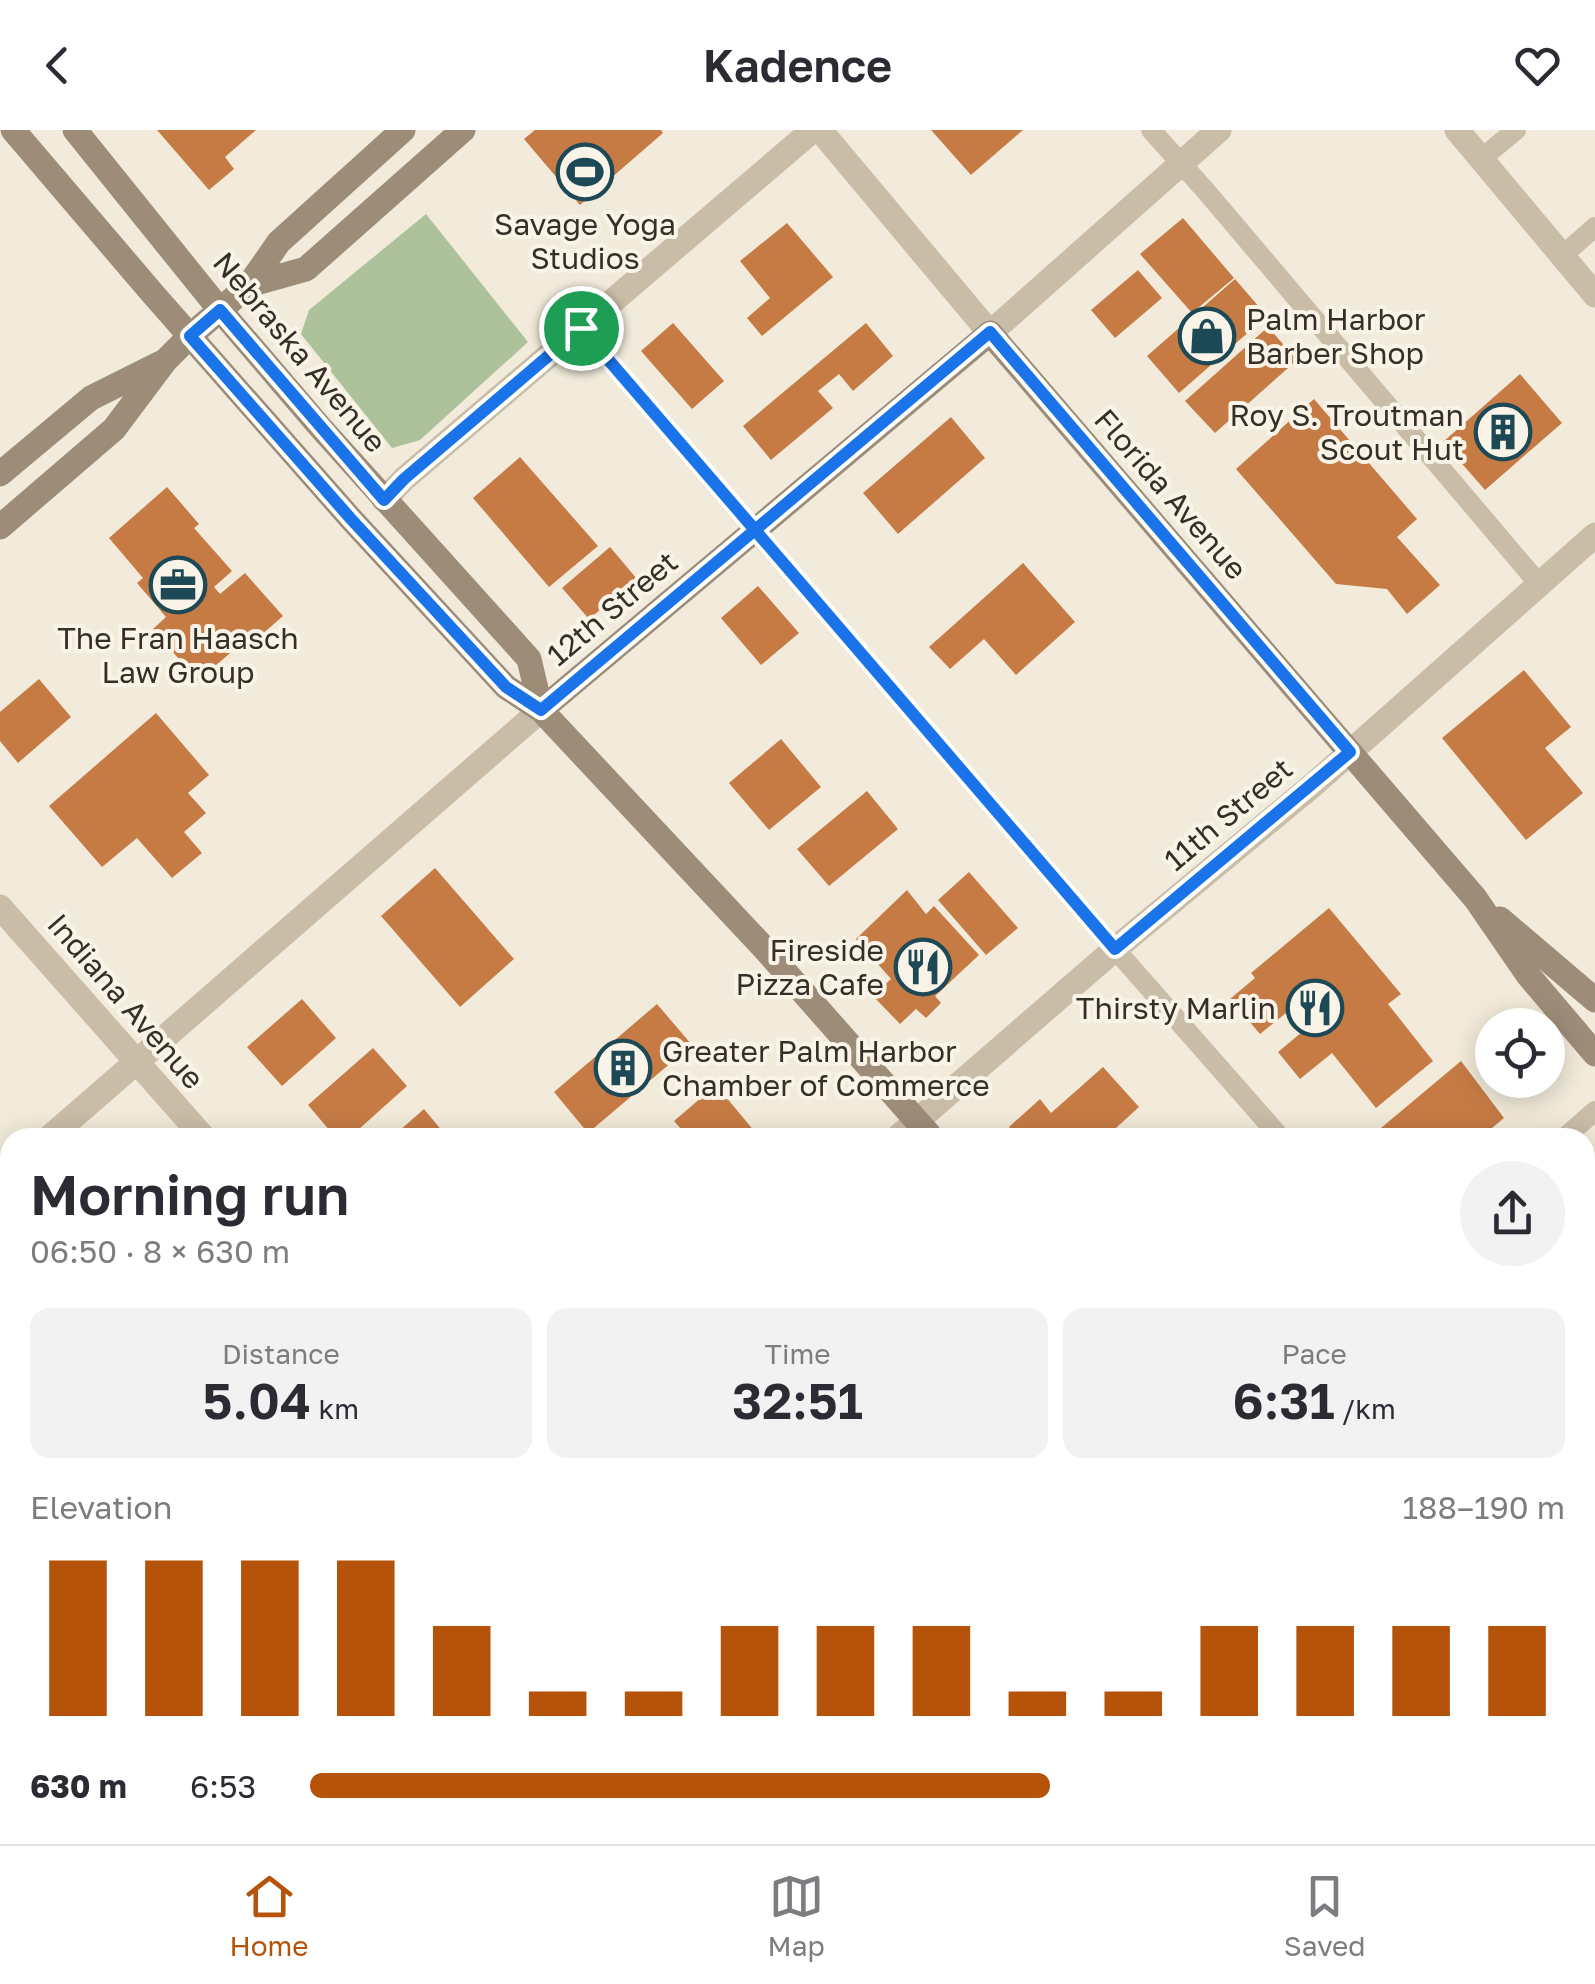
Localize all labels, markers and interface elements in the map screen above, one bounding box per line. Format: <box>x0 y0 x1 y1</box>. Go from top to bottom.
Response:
icon: back <box>30 38 85 93</box>
text: Kadence <box>703 38 892 92</box>
icon: heart <box>1510 38 1565 93</box>
sports icon: Savage Yoga Studios <box>555 142 615 202</box>
place label: Savage Yoga Studios <box>494 206 676 276</box>
street label: Nebraska Avenue <box>206 245 394 459</box>
pin <box>539 286 624 371</box>
icon: arrive <box>554 301 609 356</box>
place label: Palm Harbor Barber Shop <box>1246 301 1426 371</box>
shop icon: Palm Harbor Barber Shop <box>1177 306 1237 366</box>
place label: Roy S. Troutman Scout Hut <box>1229 397 1464 467</box>
street label: Florida Avenue <box>1087 402 1255 586</box>
building icon: Roy S. Troutman Scout Hut <box>1473 402 1533 462</box>
street label: 12th Street <box>540 543 684 673</box>
office icon: The Fran Haasch Law Group <box>148 555 208 615</box>
place label: The Fran Haasch Law Group <box>57 620 299 690</box>
street label: 11th Street <box>1157 750 1299 878</box>
street label: Indiana Avenue <box>40 906 212 1096</box>
place label: Fireside Pizza Cafe <box>736 932 884 1002</box>
restaurant icon: Fireside Pizza Cafe <box>893 937 953 997</box>
restaurant icon: Thirsty Marlin <box>1285 978 1345 1038</box>
place label: Thirsty Marlin <box>1076 990 1276 1026</box>
map controls <box>1475 1008 1565 1098</box>
button: locate <box>1475 1008 1565 1098</box>
place label: Greater Palm Harbor Chamber of Commerce <box>662 1033 990 1103</box>
building icon: Greater Palm Harbor Chamber of Commerce <box>593 1038 653 1098</box>
text: Morning run <box>30 1161 349 1227</box>
button: share <box>1460 1161 1565 1266</box>
text: 06:50 · 8 × 630 m <box>30 1232 290 1270</box>
text: Distance <box>222 1337 340 1370</box>
text: Time <box>765 1337 830 1370</box>
text: Pace <box>1281 1337 1347 1370</box>
text: 5.04 <box>203 1370 311 1430</box>
text: 32:51 <box>732 1370 863 1430</box>
text: 6:31 <box>1233 1370 1335 1430</box>
text: km <box>311 1392 359 1425</box>
text: /km <box>1335 1392 1396 1425</box>
text: Elevation <box>30 1488 172 1526</box>
text: 188–190 m <box>1402 1488 1565 1526</box>
text: 630 m <box>30 1767 127 1805</box>
text: 6:53 <box>190 1767 256 1805</box>
tab: Home <box>230 1869 309 1962</box>
tab: Map <box>768 1869 825 1962</box>
tab: Saved <box>1284 1869 1366 1962</box>

